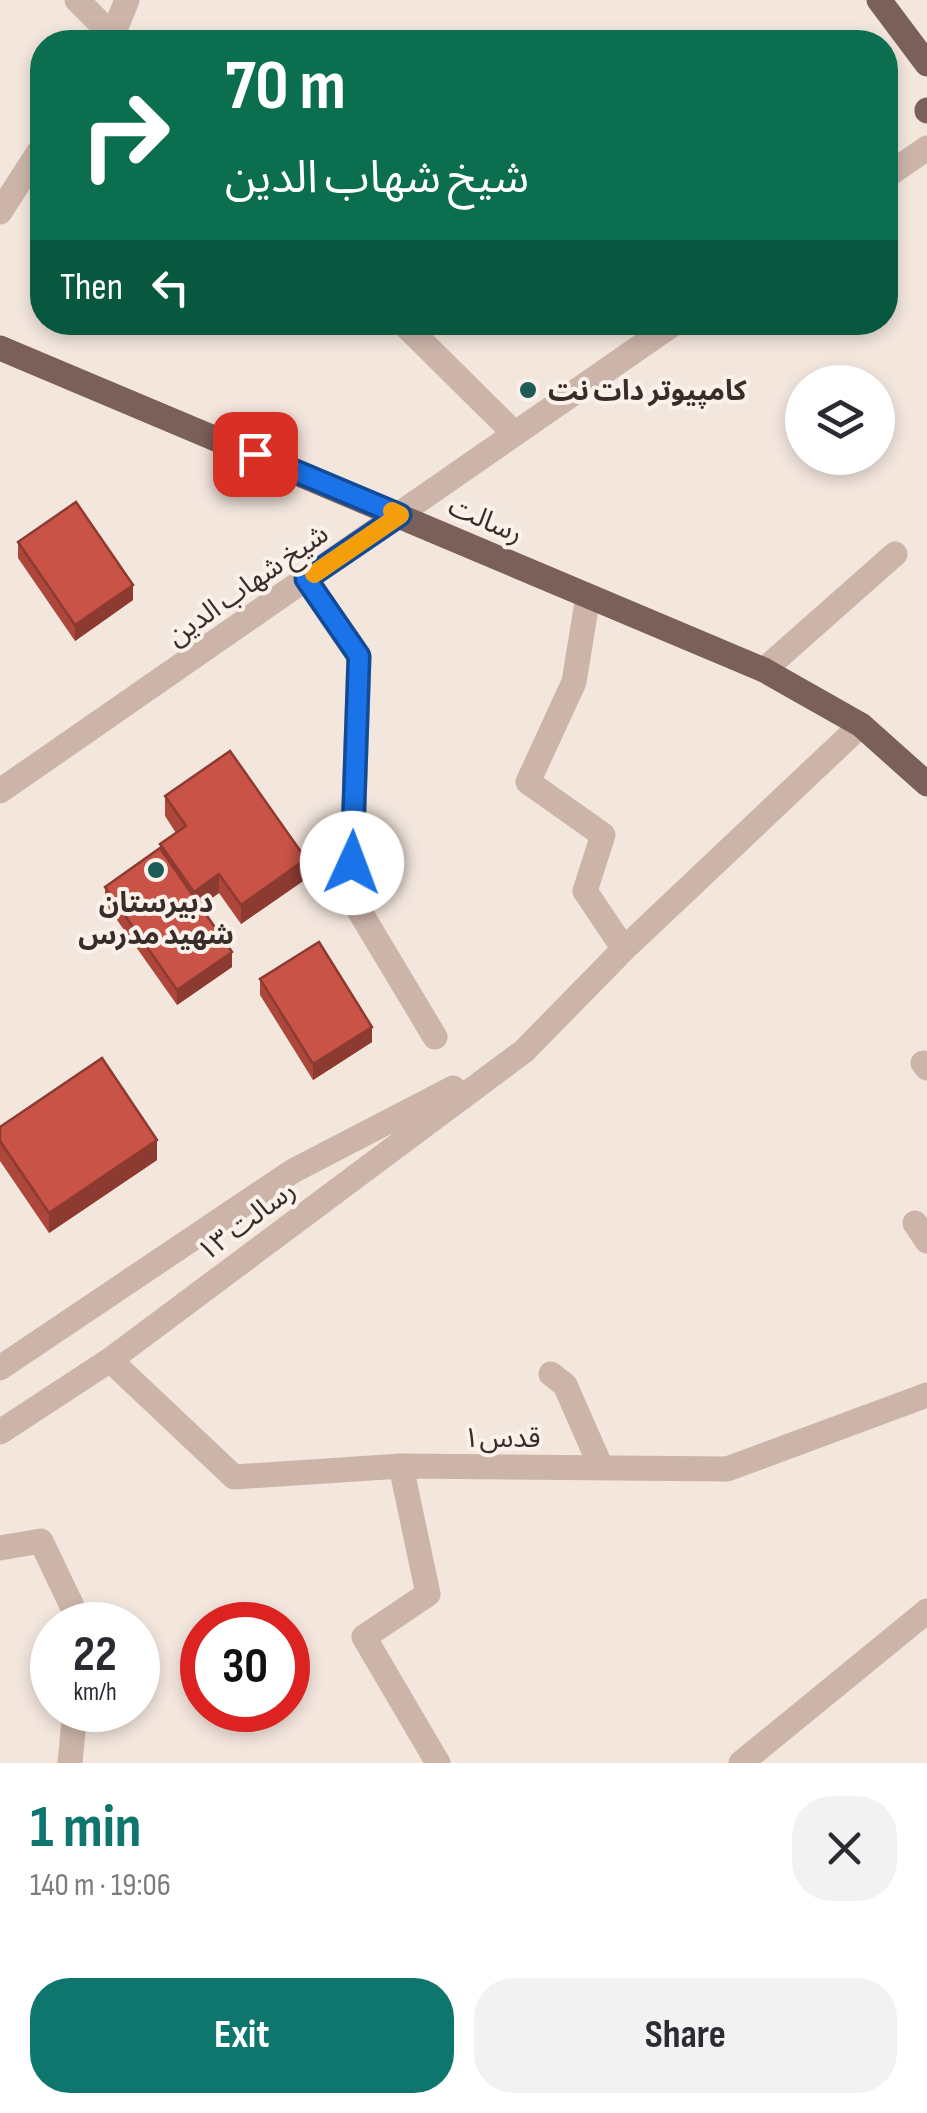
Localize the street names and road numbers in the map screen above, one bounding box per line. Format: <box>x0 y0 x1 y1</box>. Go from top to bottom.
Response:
street label: رسالت <box>443 490 527 551</box>
street label: شیخ شهاب الدین <box>161 517 337 655</box>
street label: رسالت ۱۳ <box>191 1174 302 1269</box>
street label: قدس۱ <box>463 1422 541 1455</box>

